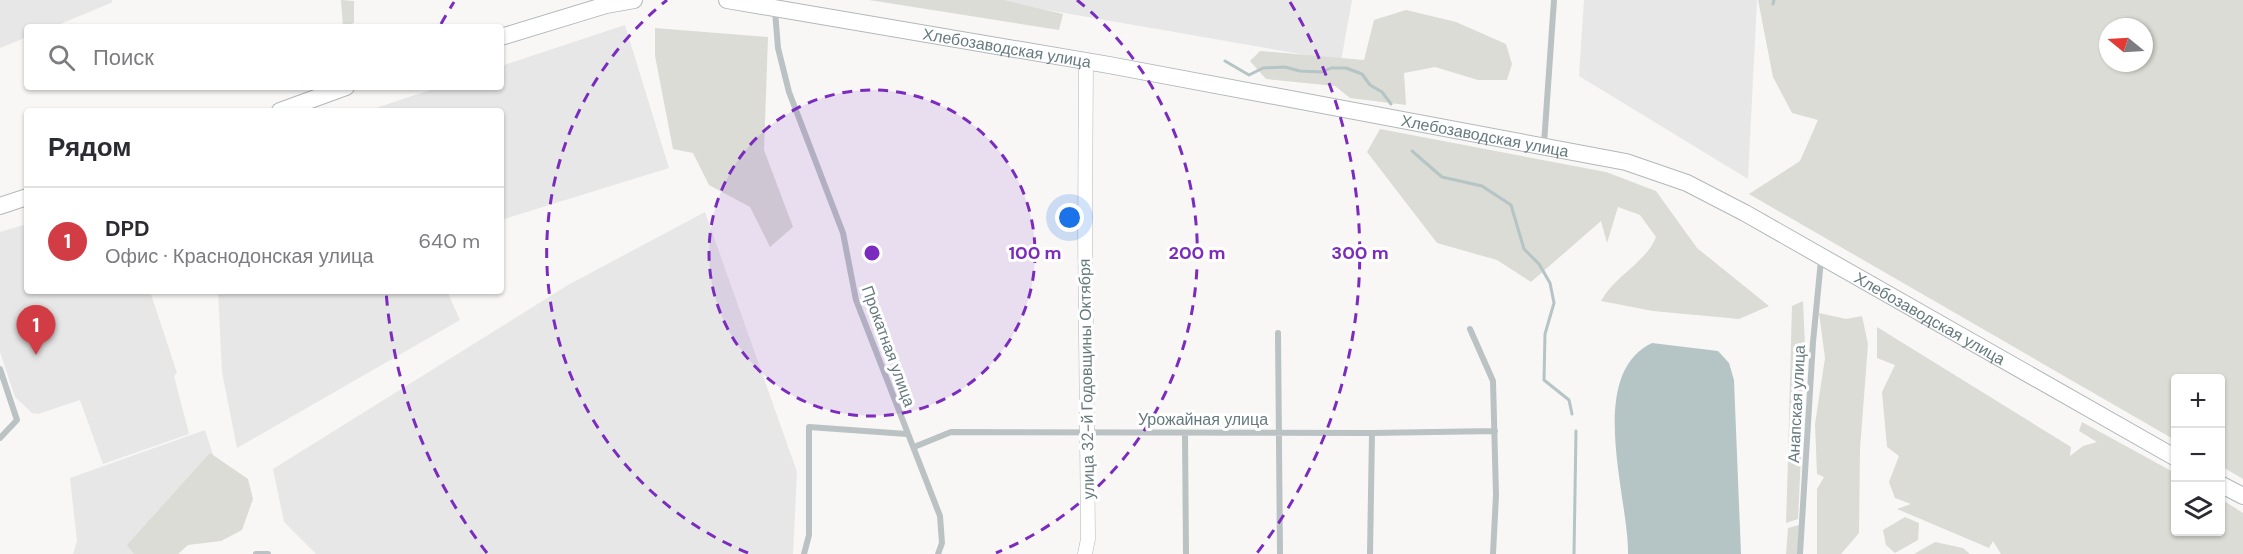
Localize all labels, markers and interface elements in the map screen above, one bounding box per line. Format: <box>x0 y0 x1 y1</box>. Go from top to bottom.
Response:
north arrow <box>2099 18 2153 72</box>
street label: Хлебозаводская улица <box>921 23 1093 73</box>
search box <box>24 24 504 90</box>
icon: search <box>45 41 78 74</box>
text: Поиск <box>93 43 154 72</box>
street label: Хлебозаводская улица <box>1399 110 1571 162</box>
text: Рядом <box>48 130 131 164</box>
your location <box>1055 203 1084 232</box>
text: DPD <box>105 214 150 243</box>
text: 1 <box>64 228 71 254</box>
text: 640 m <box>418 228 480 254</box>
text: 100 m <box>1008 241 1062 265</box>
text: 200 m <box>1169 241 1225 265</box>
text: 300 m <box>1331 241 1389 265</box>
text: Офис · Краснодонская улица <box>105 243 374 269</box>
centre of rings <box>862 243 882 263</box>
street label: улица 32-й Годовщины Октября <box>1074 259 1099 499</box>
street label: Хлебозаводская улица <box>1850 267 2009 370</box>
street label: Прокатная улица <box>857 283 920 410</box>
pin: 1 <box>16 306 56 355</box>
street label: Анапская улица <box>1783 344 1810 464</box>
map controls <box>2171 374 2225 536</box>
button: + <box>2171 374 2225 428</box>
street label: Урожайная улица <box>1138 409 1268 430</box>
button: − <box>2171 428 2225 482</box>
button: layers <box>2171 482 2225 536</box>

